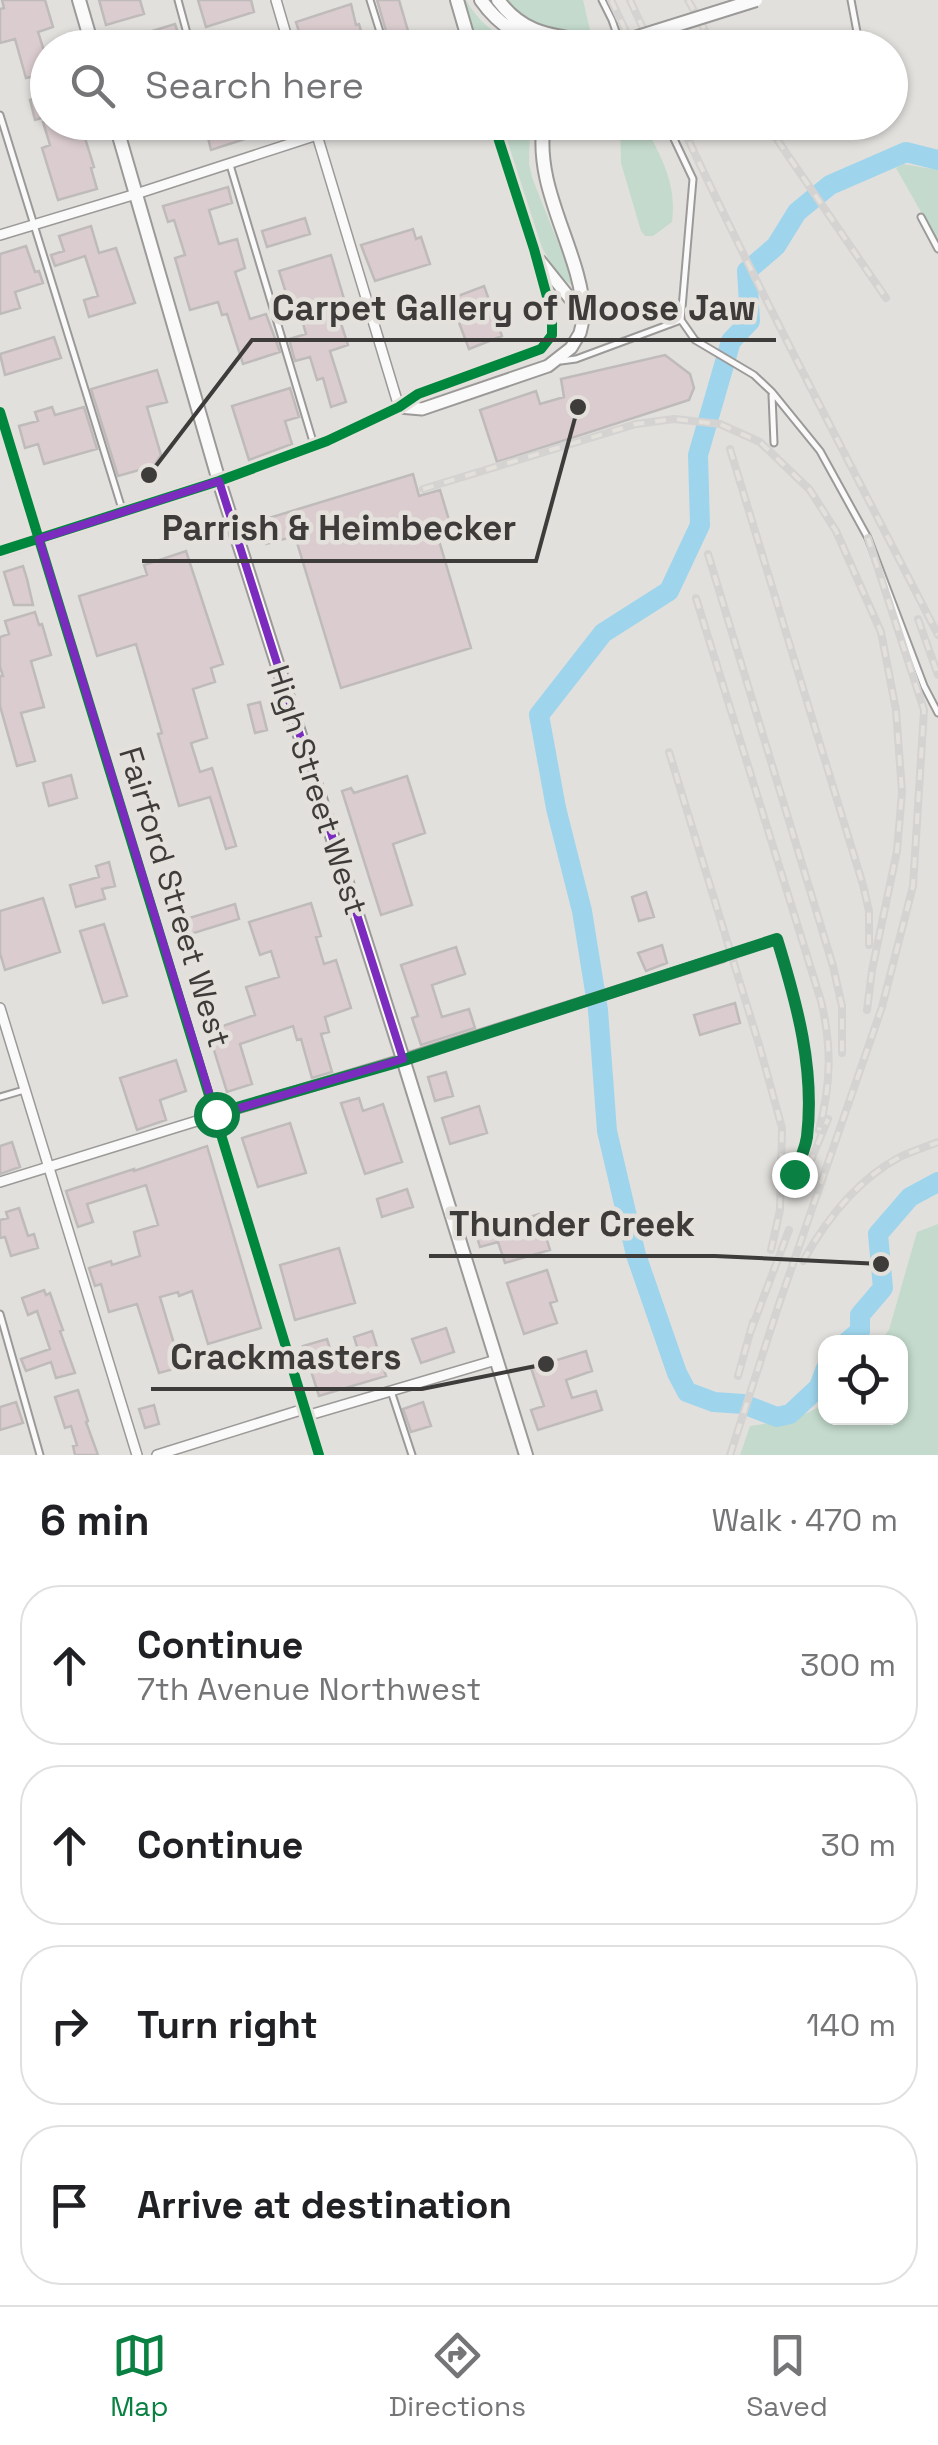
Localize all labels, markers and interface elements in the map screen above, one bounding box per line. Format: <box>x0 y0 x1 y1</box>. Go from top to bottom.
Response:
search box <box>30 30 908 140</box>
icon: search <box>65 58 120 113</box>
text: Search here <box>145 61 364 109</box>
callout: Carpet Gallery of Moose Jaw <box>252 275 776 340</box>
text: Carpet Gallery of Moose Jaw <box>272 286 756 330</box>
callout: Parrish & Heimbecker <box>142 496 536 561</box>
text: Parrish & Heimbecker <box>162 506 516 550</box>
street label: High Street West <box>258 660 376 920</box>
street label: Fairford Street West <box>110 742 240 1052</box>
route start <box>194 1092 240 1138</box>
route end <box>772 1152 818 1198</box>
callout: Thunder Creek <box>429 1191 715 1256</box>
text: Thunder Creek <box>449 1202 695 1246</box>
callout: Crackmasters <box>151 1324 422 1389</box>
text: Crackmasters <box>170 1335 402 1379</box>
map controls <box>818 1335 908 1425</box>
button: locate <box>818 1335 908 1425</box>
text: 6 min <box>40 1494 150 1547</box>
text: Walk · 470 m <box>711 1500 898 1540</box>
text: Continue <box>137 1621 303 1669</box>
icon: ahead <box>42 1638 97 1693</box>
text: 300 m <box>800 1645 896 1685</box>
text: 7th Avenue Northwest <box>137 1669 481 1709</box>
icon: ahead <box>42 1818 97 1873</box>
text: Continue <box>137 1821 303 1869</box>
text: 30 m <box>820 1825 896 1865</box>
icon: right <box>42 1998 97 2053</box>
text: Turn right <box>137 2001 318 2049</box>
text: 140 m <box>806 2005 896 2045</box>
icon: arrive <box>42 2178 97 2233</box>
text: Arrive at destination <box>137 2181 512 2229</box>
tab: Map <box>110 2328 168 2424</box>
tab: Directions <box>389 2328 526 2424</box>
tab: Saved <box>746 2328 828 2424</box>

